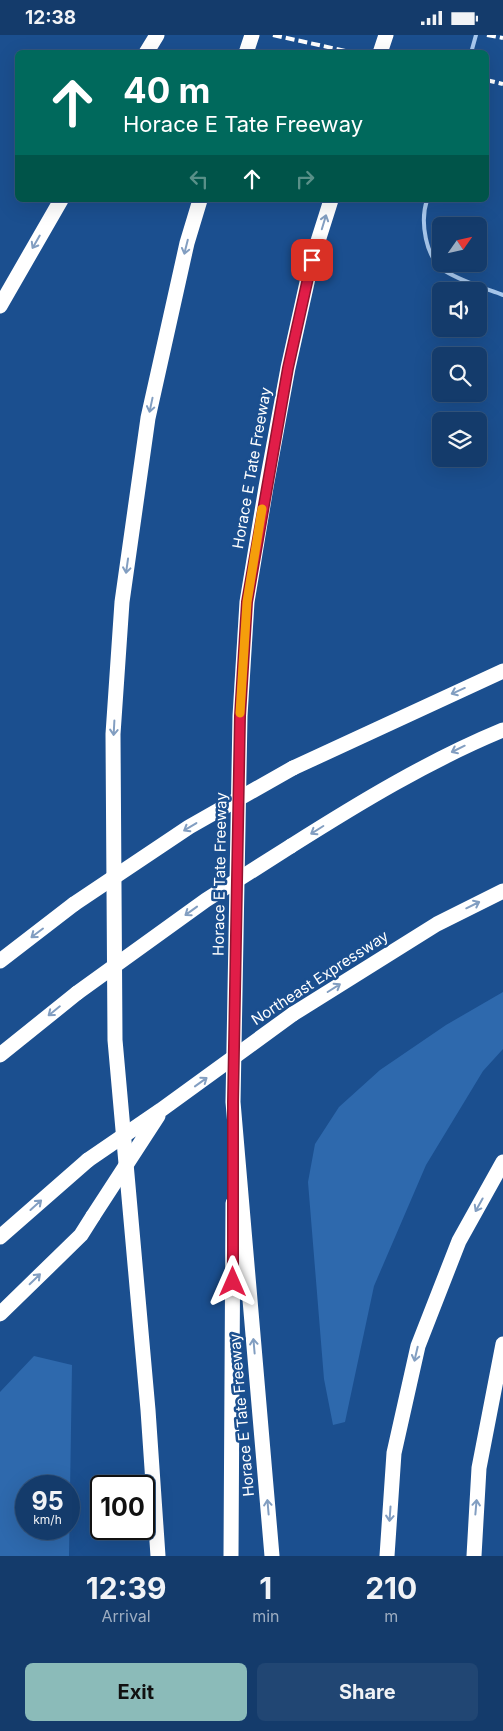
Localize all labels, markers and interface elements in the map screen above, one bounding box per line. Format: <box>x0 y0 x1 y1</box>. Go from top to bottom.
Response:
text: 12:38 <box>25 6 76 29</box>
text: 40 m <box>123 69 211 111</box>
icon: ahead <box>40 70 105 135</box>
text: Horace E Tate Freeway <box>123 111 363 137</box>
icon: left <box>185 165 213 193</box>
icon: ahead <box>238 165 266 193</box>
icon: right <box>291 165 319 193</box>
one-way arrow <box>320 215 329 230</box>
north arrow <box>432 217 488 273</box>
map controls <box>432 217 487 467</box>
one-way arrow <box>31 235 41 249</box>
one-way arrow <box>181 238 190 254</box>
pin <box>291 239 333 281</box>
icon: arrive <box>298 246 326 274</box>
button: sound <box>432 282 487 337</box>
button: search <box>432 347 487 402</box>
street label: Horace E Tate Freeway <box>228 385 275 550</box>
one-way arrow <box>145 397 155 413</box>
button: layers <box>432 412 487 467</box>
one-way arrow <box>122 558 132 574</box>
one-way arrow <box>451 686 466 696</box>
one-way arrow <box>109 720 118 736</box>
one-way arrow <box>451 745 466 754</box>
street label: Horace E Tate Freeway <box>209 791 230 956</box>
one-way arrow <box>184 822 198 832</box>
one-way arrow <box>310 824 324 835</box>
one-way arrow <box>466 900 481 910</box>
one-way arrow <box>184 906 198 916</box>
street label: Northeast Expressway <box>248 926 392 1029</box>
one-way arrow <box>31 927 44 938</box>
one-way arrow <box>327 983 341 994</box>
one-way arrow <box>48 1006 61 1017</box>
one-way arrow <box>194 1076 207 1087</box>
one-way arrow <box>474 1197 484 1212</box>
one-way arrow <box>30 1199 43 1210</box>
position arrow <box>206 1255 258 1307</box>
one-way arrow <box>29 1273 41 1286</box>
street label: Horace E Tate Freeway <box>225 1332 258 1497</box>
one-way arrow <box>249 1338 259 1354</box>
one-way arrow <box>411 1346 420 1362</box>
speed limit sign: 100 <box>90 1475 155 1540</box>
text: 95 <box>31 1486 64 1516</box>
one-way arrow <box>263 1500 272 1516</box>
one-way arrow <box>471 1500 481 1516</box>
one-way arrow <box>385 1506 395 1522</box>
text: km/h <box>33 1512 62 1527</box>
text: 12:39 <box>86 1570 166 1606</box>
text: 1 <box>259 1570 272 1606</box>
text: 210 <box>365 1570 417 1606</box>
text: Arrival <box>101 1606 151 1626</box>
text: min <box>252 1606 279 1626</box>
text: m <box>384 1606 398 1626</box>
button: Exit <box>25 1663 247 1721</box>
button: Share <box>257 1663 478 1721</box>

